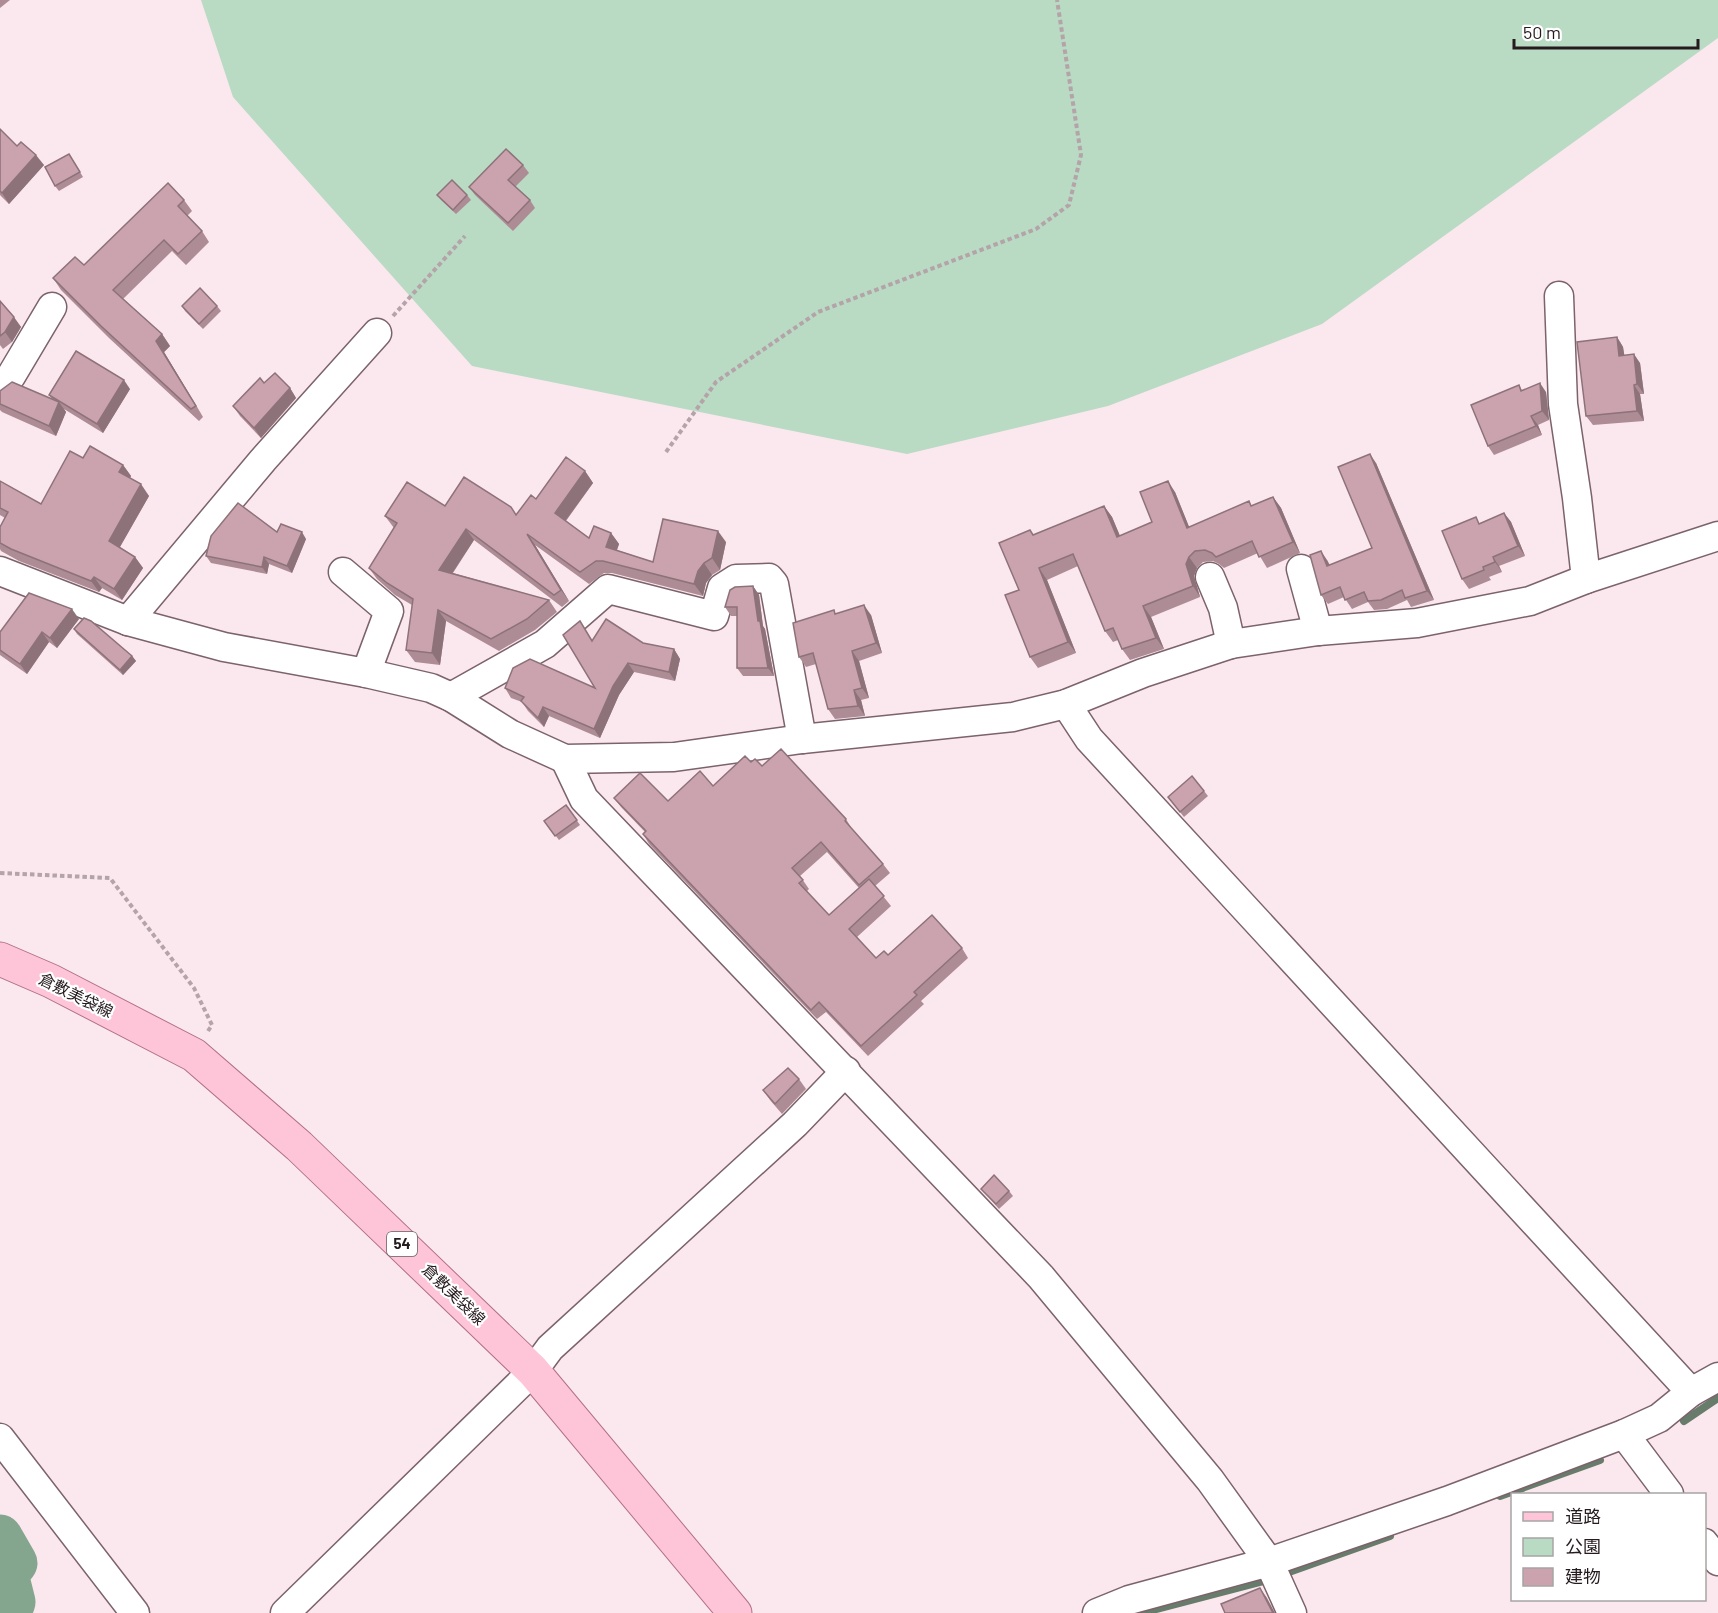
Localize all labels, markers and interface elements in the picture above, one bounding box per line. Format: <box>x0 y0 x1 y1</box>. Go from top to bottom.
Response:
scale bar <box>1514 12 1698 50</box>
text: 50 m <box>1523 21 1561 43</box>
street label: 倉敷美袋線 <box>36 968 116 1021</box>
road number: 54 <box>387 1232 417 1256</box>
street label: 倉敷美袋線 <box>419 1259 490 1328</box>
legend <box>1511 1493 1706 1601</box>
text: 道路 <box>1565 1505 1601 1527</box>
text: 公園 <box>1565 1535 1601 1557</box>
text: 建物 <box>1565 1565 1601 1587</box>

